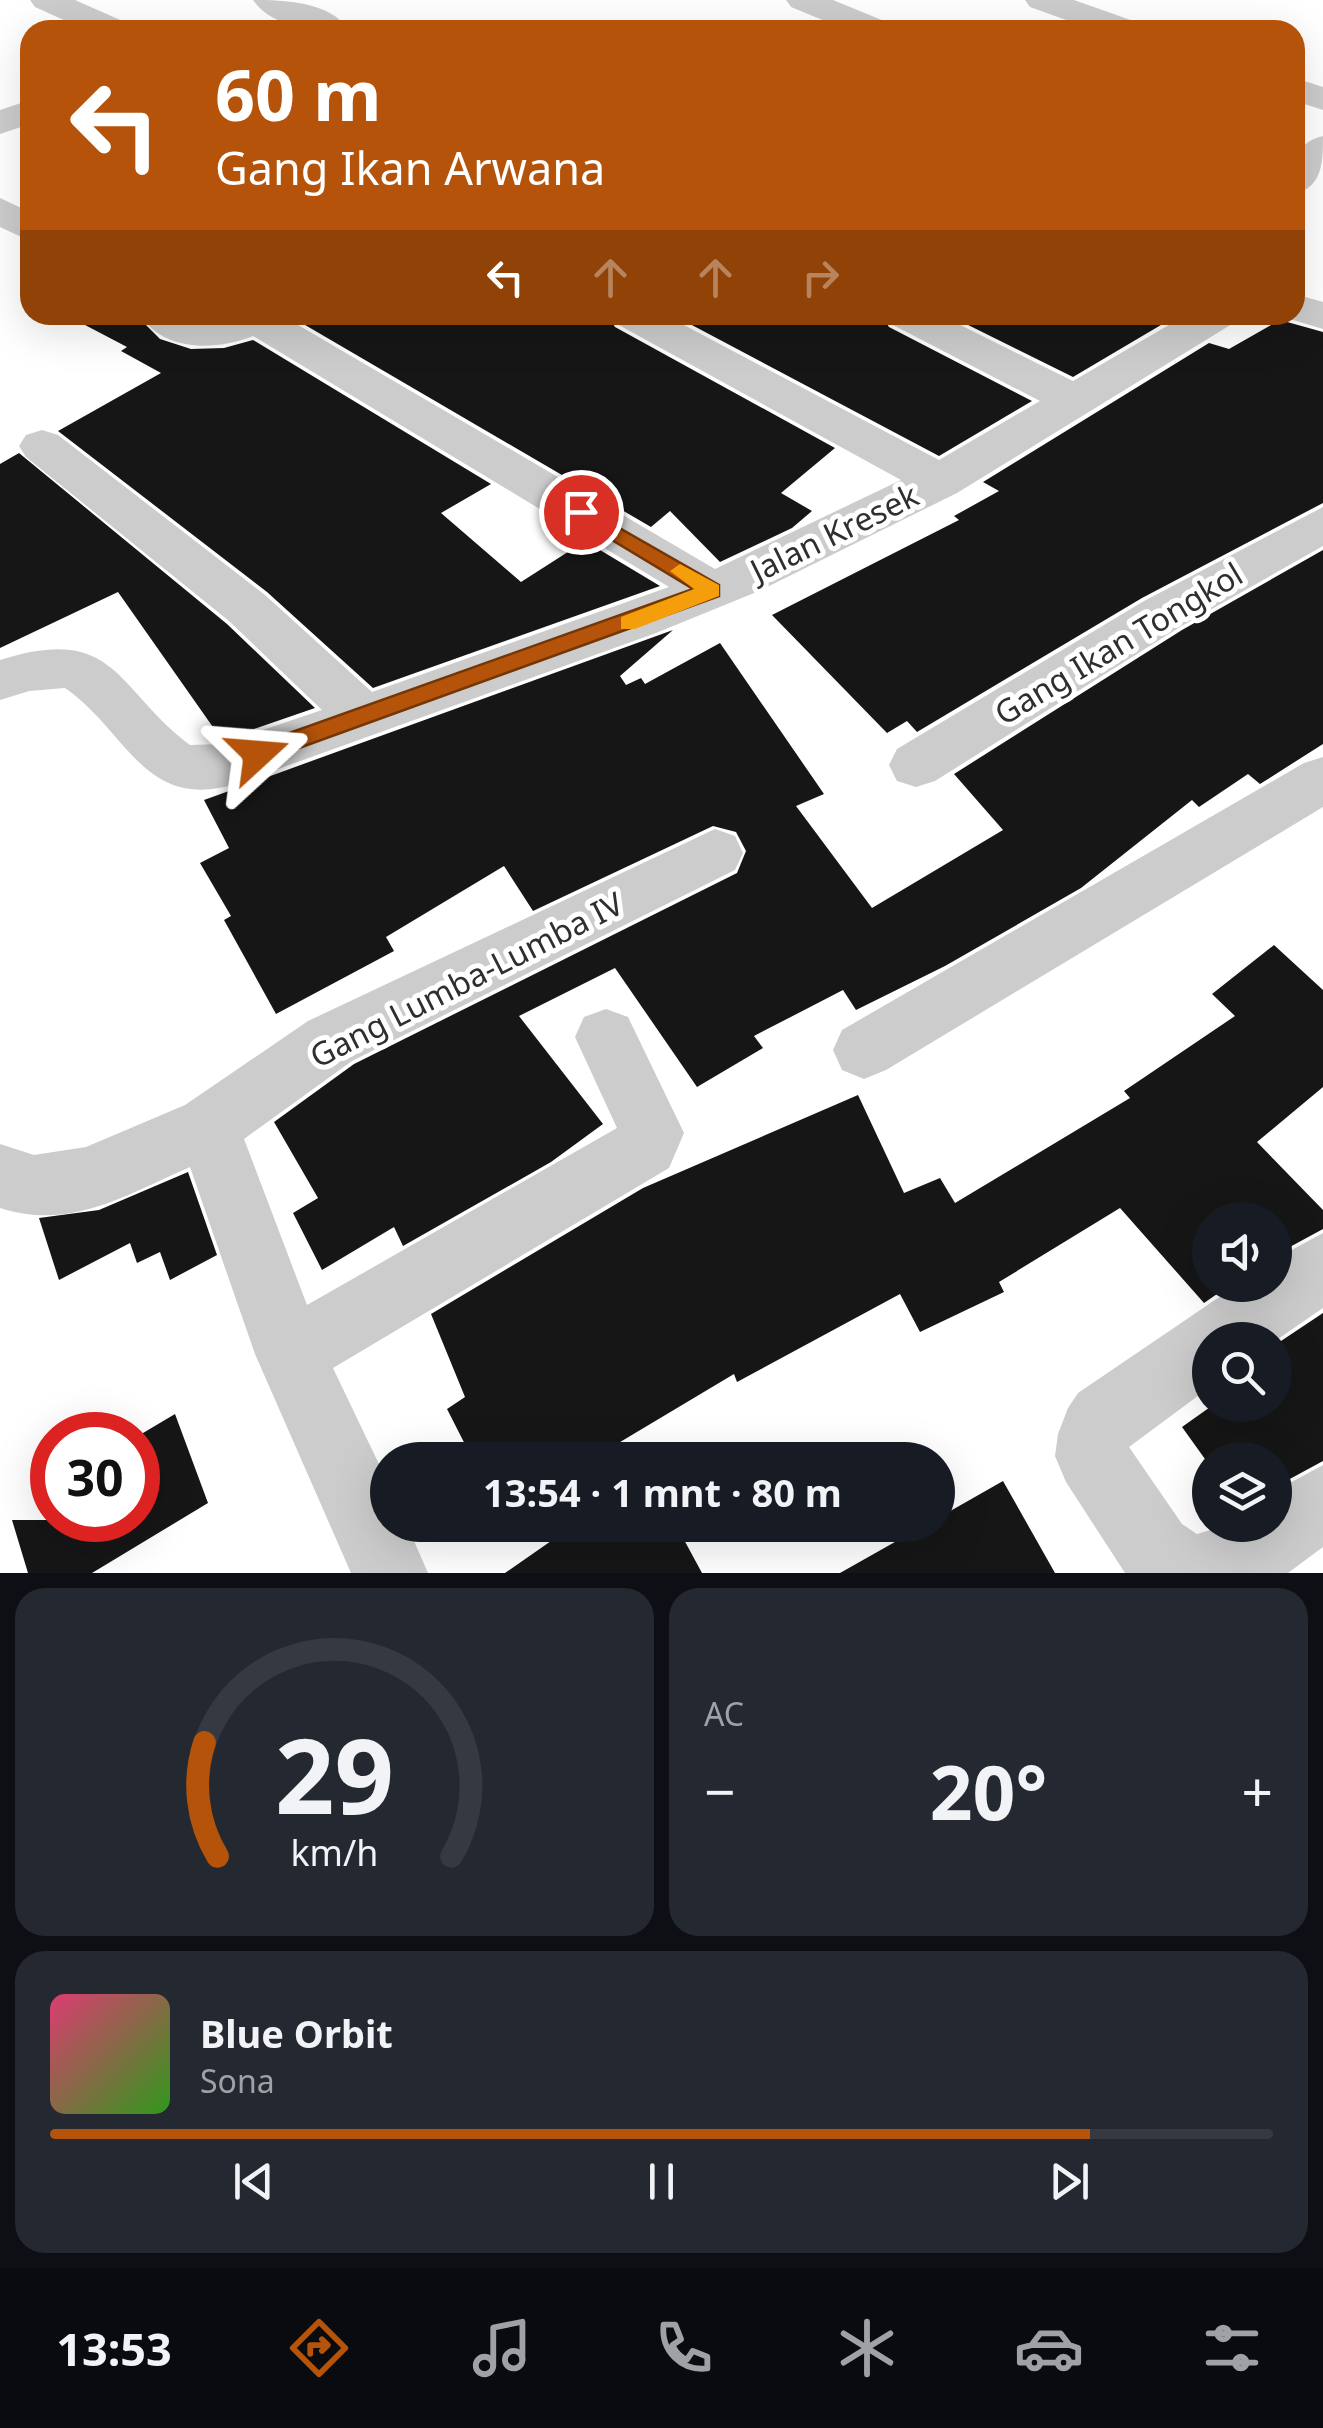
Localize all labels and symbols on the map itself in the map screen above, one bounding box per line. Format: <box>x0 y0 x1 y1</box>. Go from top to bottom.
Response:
pin <box>539 470 624 555</box>
street label: Jalan Kresek <box>740 473 925 593</box>
street label: Gang Ikan Tongkol <box>986 552 1250 734</box>
position arrow <box>206 702 310 806</box>
street label: Gang Lumba-Lumba IV <box>302 881 631 1077</box>
speed limit sign: 30 <box>30 1412 160 1542</box>

